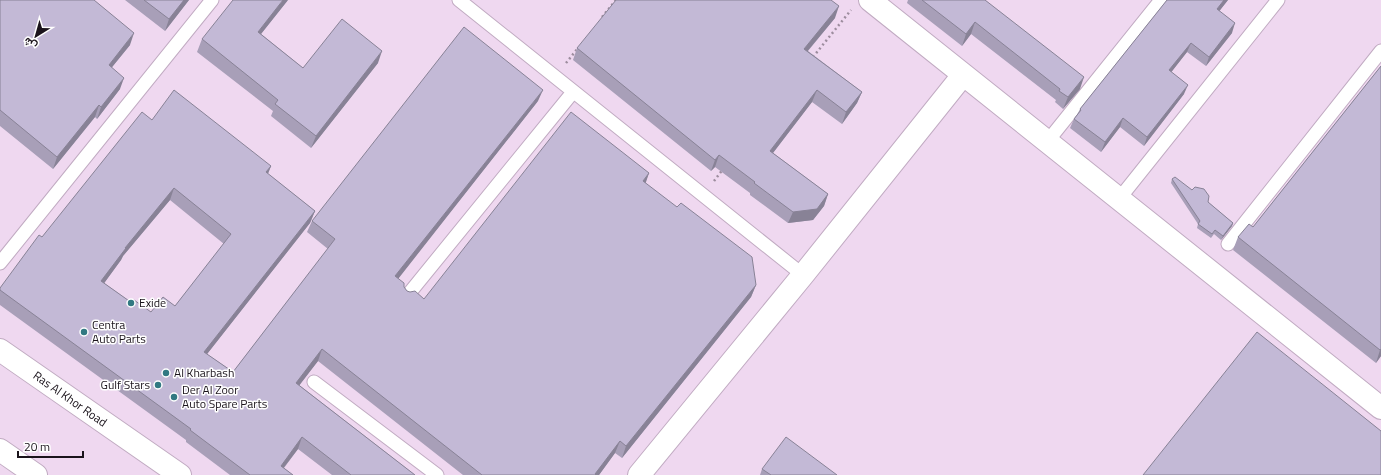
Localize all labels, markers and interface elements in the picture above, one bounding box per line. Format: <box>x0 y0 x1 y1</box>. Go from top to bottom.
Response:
north arrow <box>16 16 56 56</box>
text: ش <box>20 34 40 54</box>
place label: Exide <box>139 293 166 312</box>
marker: Exide <box>126 298 136 308</box>
place label: Centra Auto Parts <box>92 315 146 348</box>
marker: Centra Auto Parts <box>79 327 89 337</box>
place label: Al Kharbash <box>174 363 234 382</box>
street label: Ras Al Khor Road <box>29 366 111 431</box>
marker: Al Kharbash <box>161 368 171 378</box>
place label: Gulf Stars <box>100 375 150 394</box>
marker: Gulf Stars <box>153 380 163 390</box>
place label: Der Al Zoor Auto Spare Parts <box>182 380 268 413</box>
marker: Der Al Zoor Auto Spare Parts <box>169 392 179 402</box>
scale bar <box>18 433 83 459</box>
text: 20 m <box>24 437 50 456</box>

